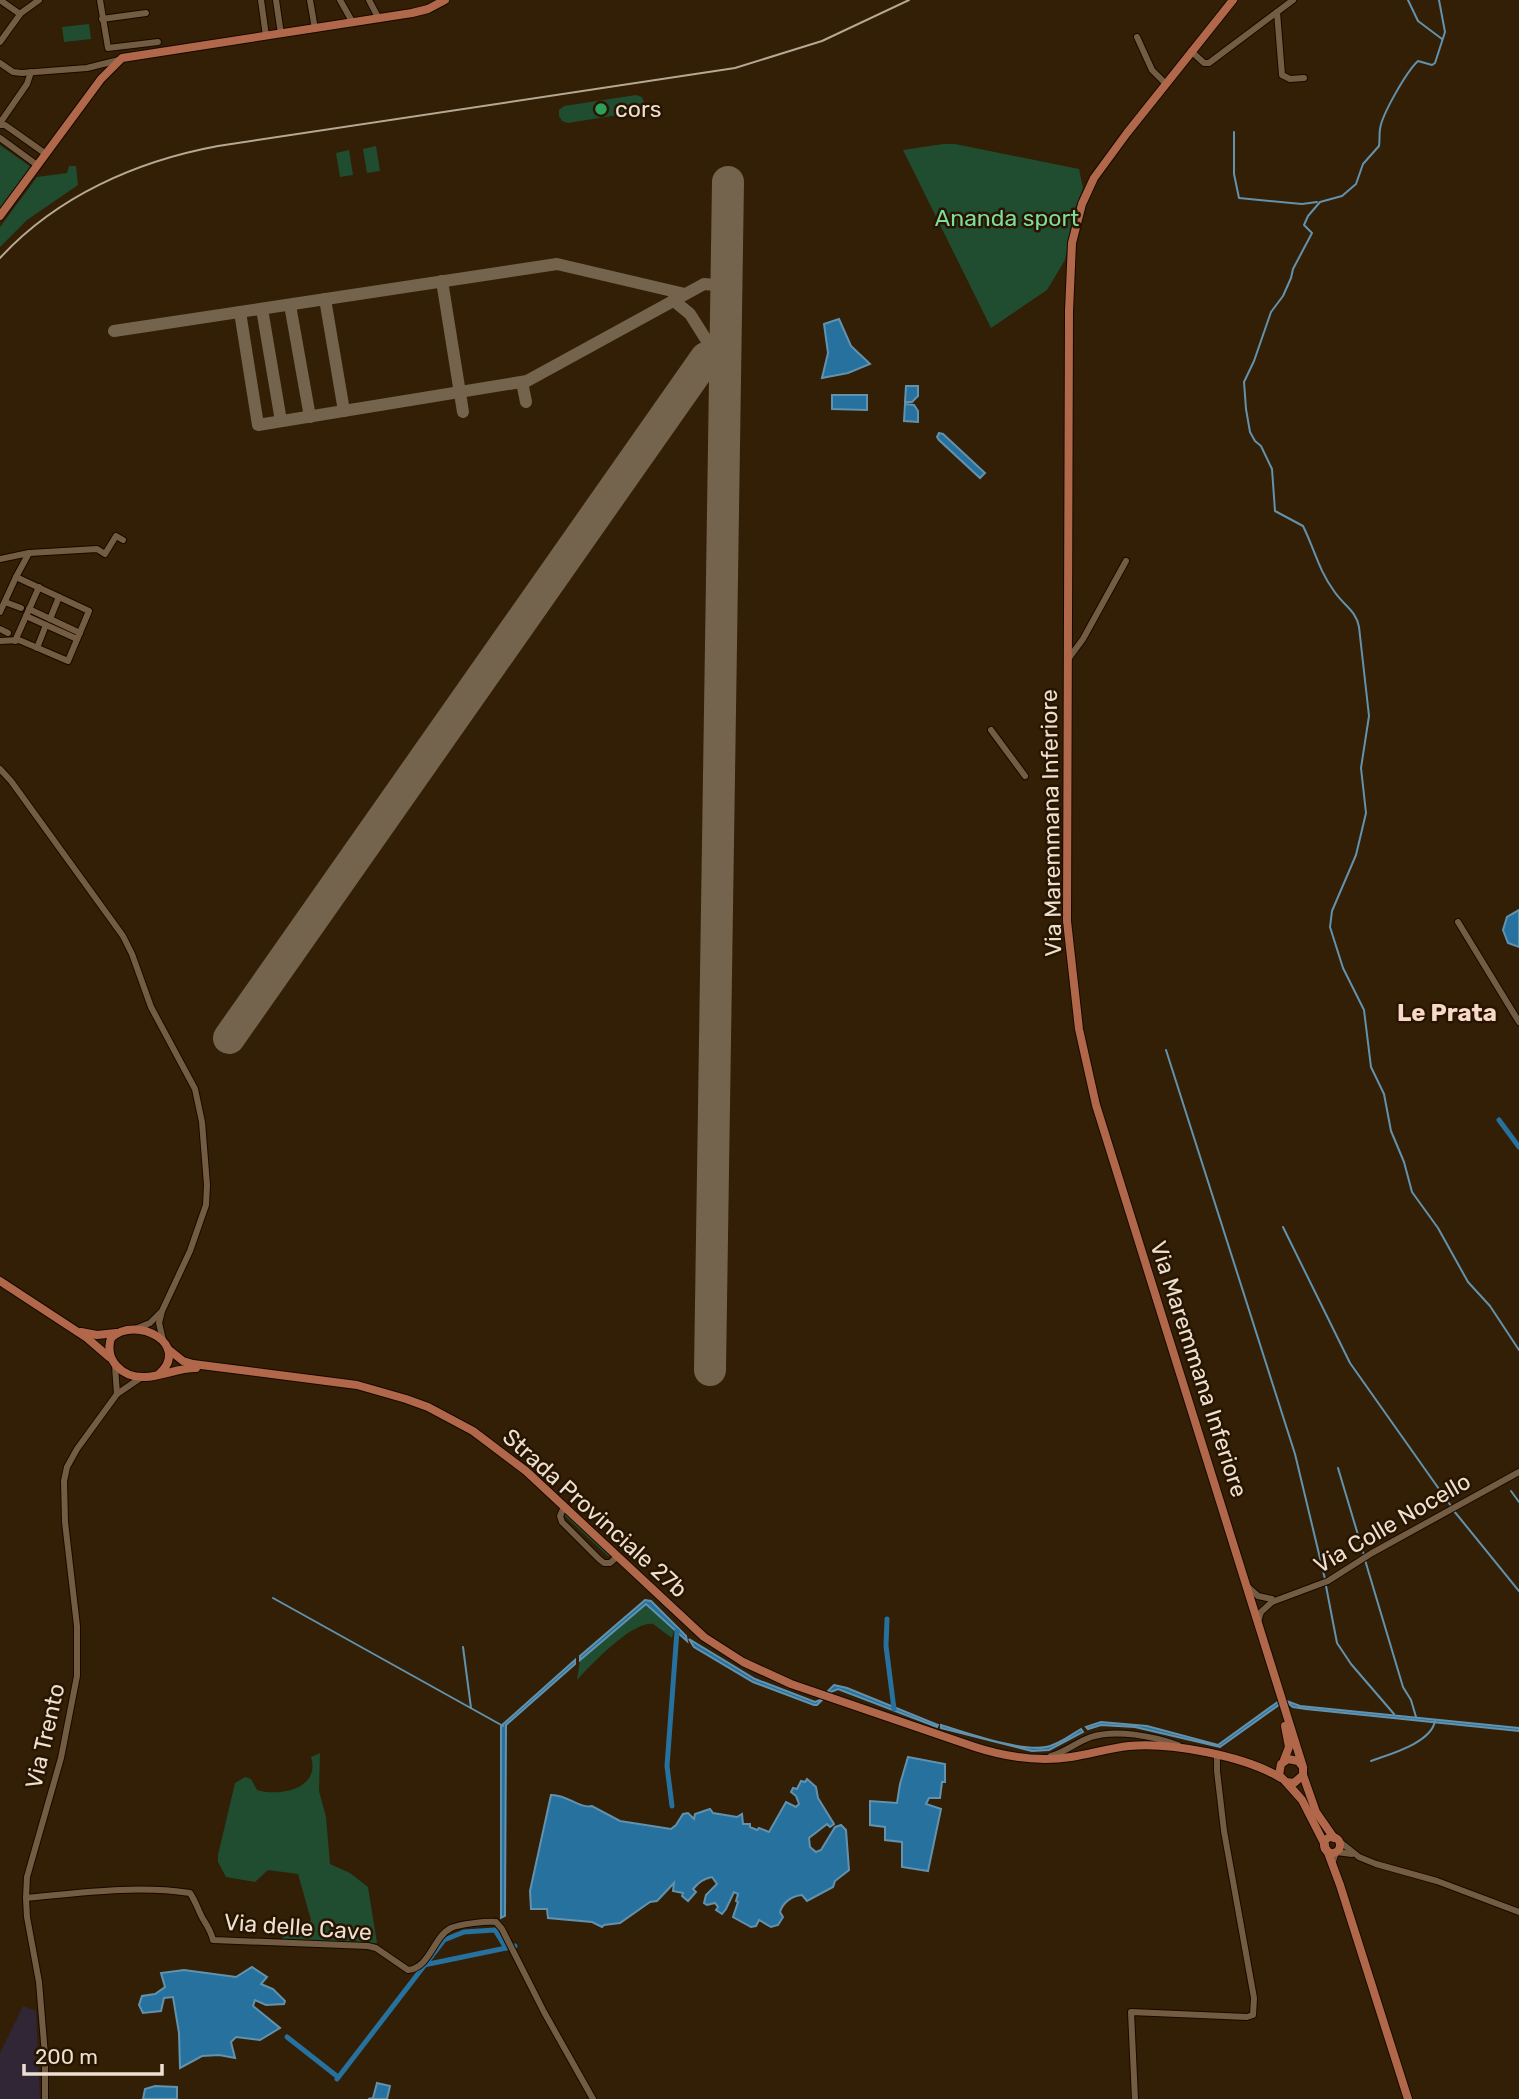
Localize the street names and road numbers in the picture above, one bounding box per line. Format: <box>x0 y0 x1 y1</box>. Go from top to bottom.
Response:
street label: Via Maremmana Inferiore <box>1035 689 1067 957</box>
street label: Via Maremmana Inferiore <box>1144 1237 1254 1501</box>
street label: Strada Provinciale 27b <box>497 1423 693 1603</box>
street label: Via Colle Nocello <box>1309 1467 1475 1579</box>
street label: Via Trento <box>19 1681 71 1791</box>
street label: Via delle Cave <box>223 1908 373 1946</box>

